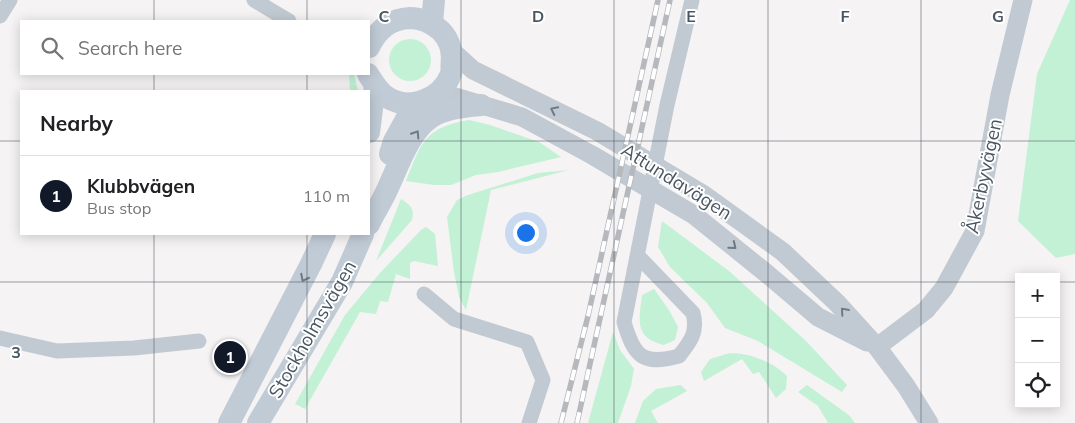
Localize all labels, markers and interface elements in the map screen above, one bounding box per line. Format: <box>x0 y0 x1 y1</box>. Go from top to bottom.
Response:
text: C <box>379 6 390 26</box>
text: D <box>532 6 544 26</box>
text: E <box>686 6 696 26</box>
text: F <box>840 6 850 26</box>
text: G <box>992 6 1004 26</box>
search box <box>20 20 370 75</box>
icon: search <box>38 34 66 62</box>
text: Search here <box>78 36 182 60</box>
one-way arrow <box>550 106 559 116</box>
text: Nearby <box>40 110 113 136</box>
street label: Åkerbyvägen <box>959 116 1007 236</box>
one-way arrow <box>409 130 419 139</box>
street label: Attundavägen <box>617 137 737 225</box>
text: Klubbvägen <box>87 174 195 198</box>
text: 1 <box>51 186 61 206</box>
text: 110 m <box>303 186 350 206</box>
text: Bus stop <box>87 198 151 218</box>
your location <box>513 220 539 246</box>
one-way arrow <box>727 240 736 249</box>
street label: Stockholmsvägen <box>263 256 361 402</box>
one-way arrow <box>300 273 310 282</box>
map controls <box>1015 273 1060 408</box>
button: + <box>1015 273 1060 318</box>
one-way arrow <box>841 307 850 316</box>
button: − <box>1015 318 1060 363</box>
pin: 1 <box>214 338 246 376</box>
text: 3 <box>11 342 21 362</box>
button: locate <box>1015 363 1060 408</box>

